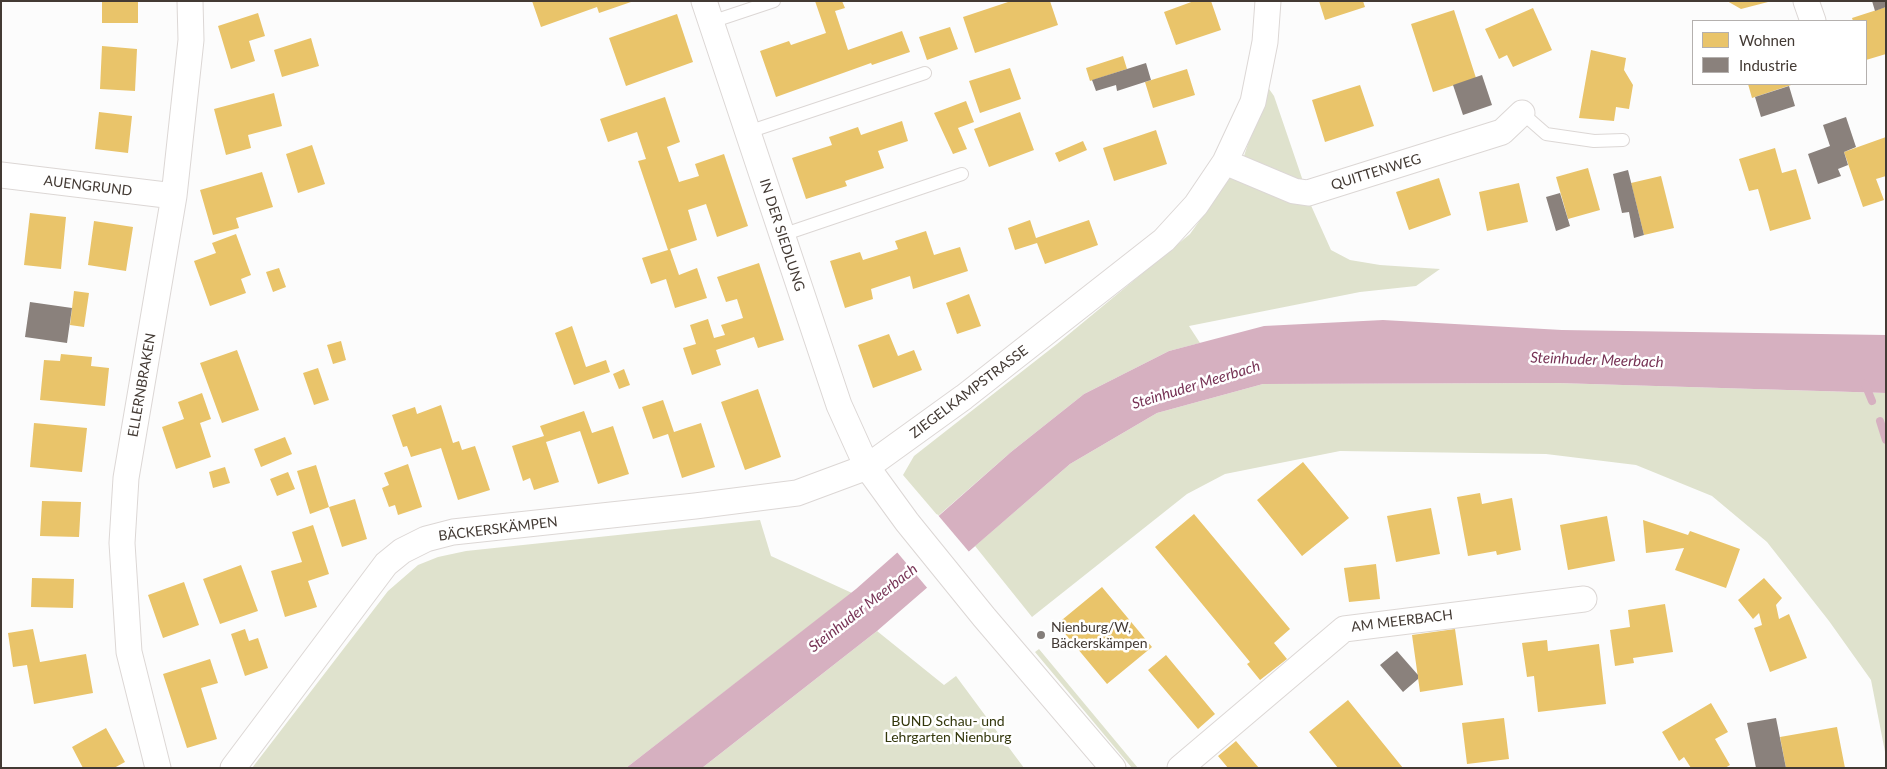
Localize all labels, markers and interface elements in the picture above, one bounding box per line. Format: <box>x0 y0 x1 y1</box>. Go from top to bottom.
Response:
legend <box>1692 20 1867 85</box>
text: Wohnen <box>1739 31 1795 49</box>
text: Industrie <box>1739 56 1797 74</box>
street label: QUITTENWEG <box>1329 150 1423 194</box>
street label: AUENGRUND <box>43 172 133 200</box>
street label: IN DER SIEDLUNG <box>756 176 808 294</box>
street label: ELLERNBRAKEN <box>125 332 159 438</box>
street label: ZIEGELKAMPSTRASSE <box>907 342 1031 442</box>
water label: Steinhuder Meerbach <box>1530 349 1664 371</box>
water label: Steinhuder Meerbach <box>1130 357 1262 413</box>
street label: BÄCKERSKÄMPEN <box>437 513 559 545</box>
water label: Steinhuder Meerbach <box>805 560 921 656</box>
street label: AM MEERBACH <box>1350 606 1454 636</box>
place label: Nienburg/W, Bäckerskämpen <box>1051 619 1147 652</box>
marker: Nienburg/W, Bäckerskämpen <box>1035 629 1047 641</box>
park label: BUND Schau- und Lehrgarten Nienburg <box>885 713 1011 746</box>

